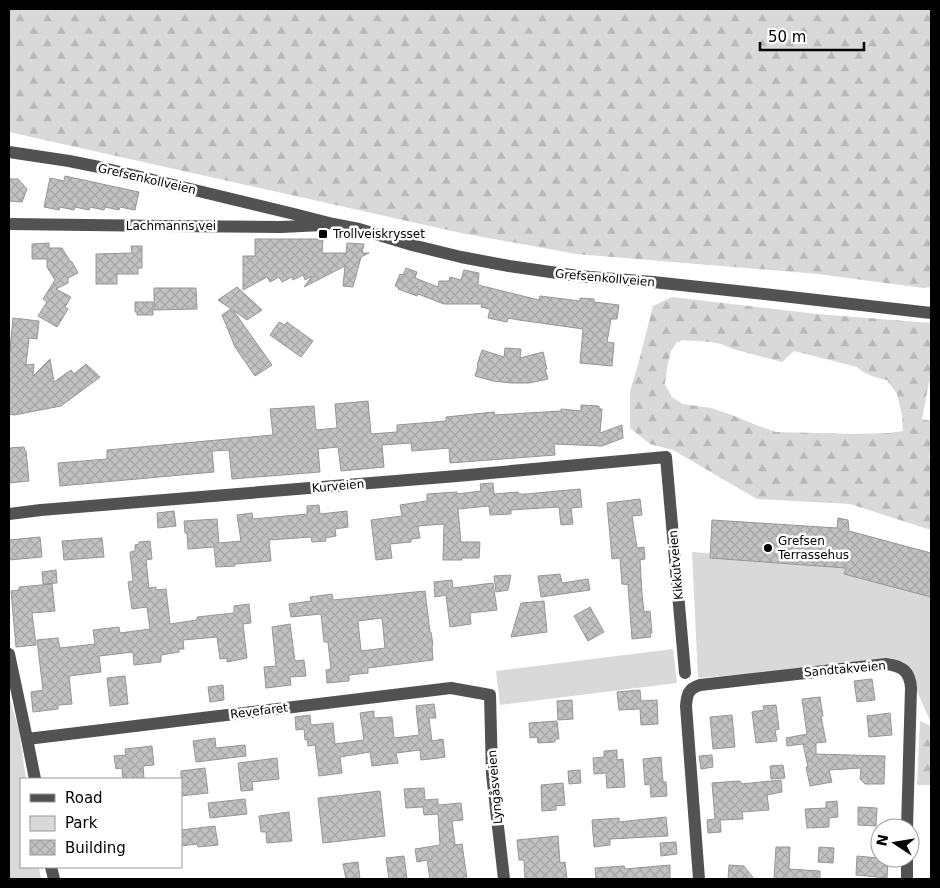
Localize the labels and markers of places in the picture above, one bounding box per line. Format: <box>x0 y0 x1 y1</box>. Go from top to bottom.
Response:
place label: Trollveiskrysset <box>332 227 425 241</box>
marker: Trollveiskrysset <box>317 228 329 240</box>
place label: Grefsen Terrassehus <box>777 534 849 562</box>
marker: Grefsen Terrassehus <box>762 542 774 554</box>

